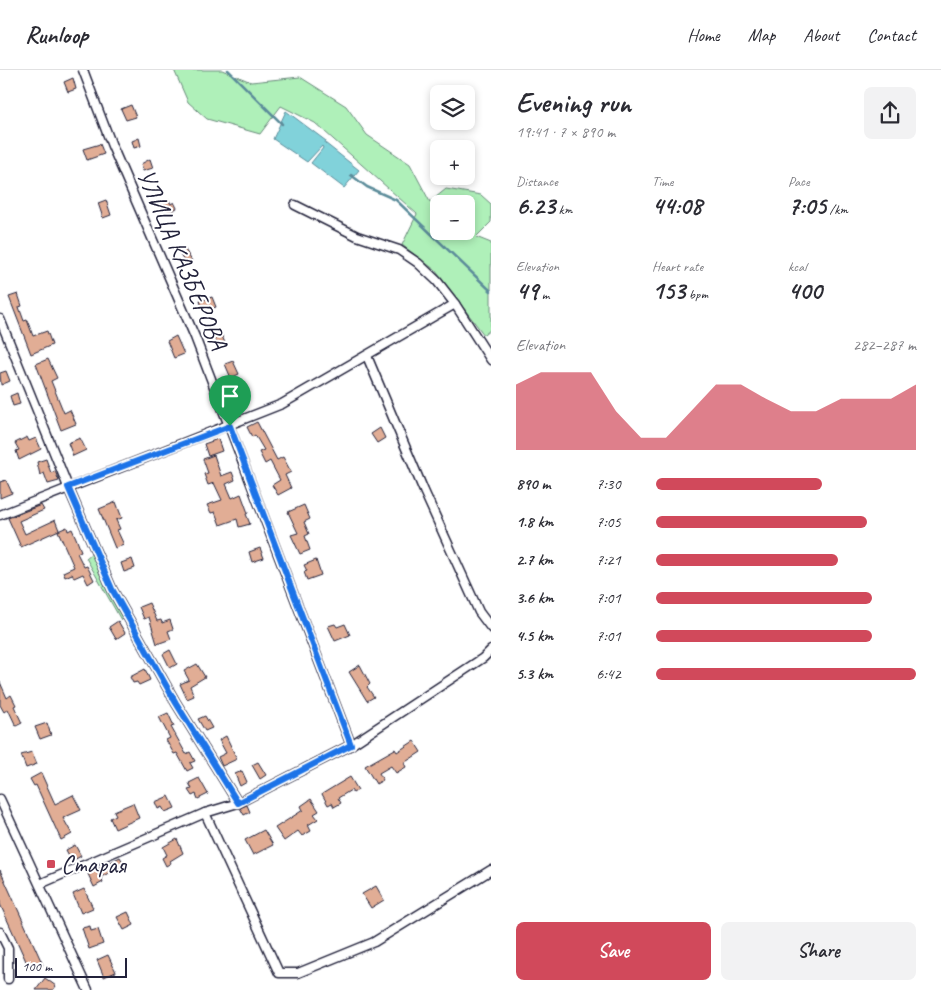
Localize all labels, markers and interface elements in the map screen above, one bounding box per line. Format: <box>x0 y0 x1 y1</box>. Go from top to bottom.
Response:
text: Runloop <box>25 20 88 50</box>
text: Home <box>687 24 720 46</box>
text: Map <box>748 24 775 46</box>
text: About <box>803 24 839 46</box>
text: Contact <box>867 24 916 46</box>
map controls <box>430 85 475 240</box>
button: layers <box>430 85 475 130</box>
text: Evening run <box>516 85 631 120</box>
button: share <box>864 87 916 139</box>
text: 19:41 · 7 × 890 m <box>516 122 615 142</box>
button: + <box>430 140 475 185</box>
street label: УЛИЦА КАЗБЕРОВА <box>130 164 235 356</box>
text: Distance <box>516 173 558 190</box>
text: Time <box>652 173 673 190</box>
text: Pace <box>788 173 810 190</box>
text: 6.23 <box>516 190 555 222</box>
text: 44:08 <box>652 190 702 222</box>
text: 7:05 <box>788 190 826 222</box>
button: − <box>430 195 475 240</box>
text: km <box>555 201 572 218</box>
text: /km <box>826 201 848 218</box>
text: Elevation <box>516 258 559 275</box>
text: Heart rate <box>652 258 703 275</box>
text: kcal <box>788 258 807 275</box>
text: 49 <box>516 275 538 307</box>
text: 153 <box>652 275 685 307</box>
text: 400 <box>788 275 822 307</box>
text: m <box>538 286 549 303</box>
text: bpm <box>685 286 708 303</box>
text: Elevation <box>516 335 565 355</box>
text: 282–287 m <box>853 335 916 355</box>
pin <box>209 375 251 426</box>
icon: arrive <box>216 382 244 410</box>
text: 890 m <box>516 474 550 494</box>
text: 7:30 <box>596 474 621 494</box>
text: 1.8 km <box>516 512 553 532</box>
text: 7:05 <box>596 512 621 532</box>
text: 2.7 km <box>516 550 553 570</box>
text: 7:21 <box>596 550 621 570</box>
text: 3.6 km <box>516 588 554 608</box>
text: 7:01 <box>596 588 621 608</box>
text: 4.5 km <box>516 626 553 646</box>
text: 7:01 <box>596 626 621 646</box>
text: 5.3 km <box>516 664 553 684</box>
text: 6:42 <box>596 664 621 684</box>
place label: Старая <box>61 849 128 881</box>
marker: Старая <box>45 858 57 870</box>
button: Save <box>516 922 711 980</box>
button: Share <box>721 922 916 980</box>
scale bar <box>15 955 128 978</box>
text: 100 m <box>22 958 52 975</box>

